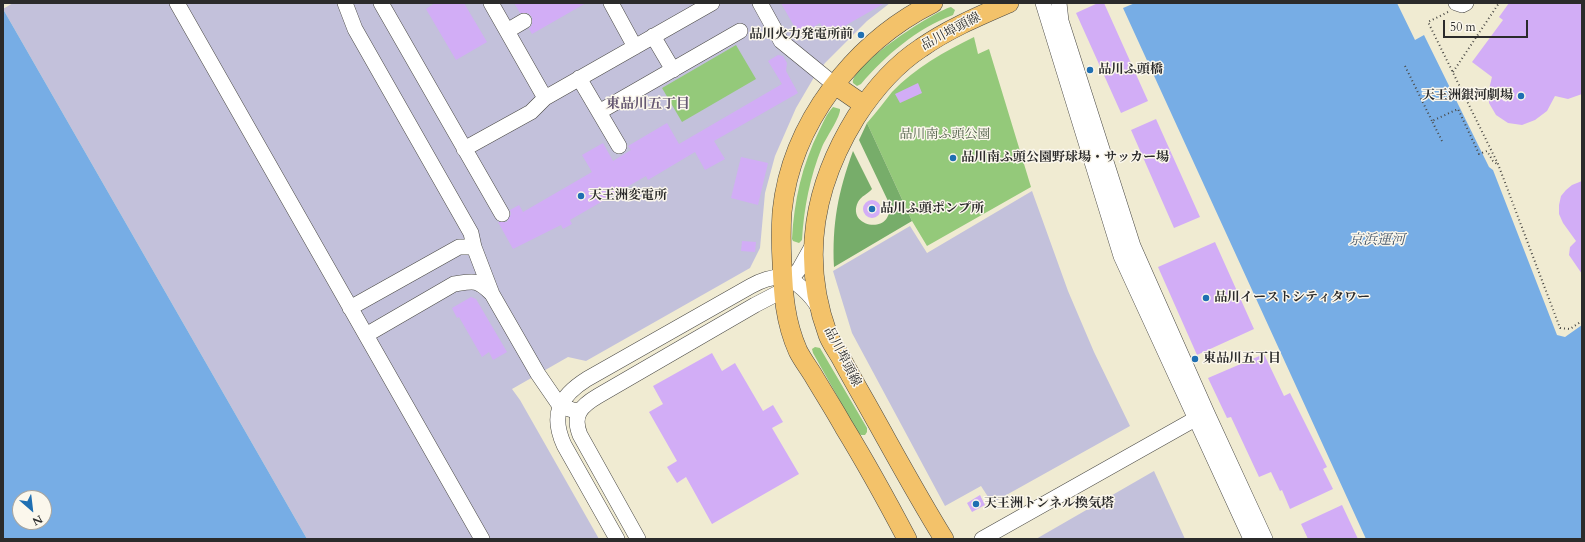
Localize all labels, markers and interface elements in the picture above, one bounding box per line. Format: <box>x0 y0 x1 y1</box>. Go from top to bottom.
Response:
street label: 品川埠頭線 <box>919 10 983 54</box>
scale bar <box>1445 12 1530 38</box>
text: 50 m <box>1450 19 1476 35</box>
place label: 品川火力発電所前 <box>749 27 853 43</box>
marker: 品川火力発電所前 <box>856 30 866 40</box>
place label: 品川ふ頭橋 <box>1098 62 1163 78</box>
marker: 品川ふ頭橋 <box>1085 65 1095 75</box>
place label: 天王洲銀河劇場 <box>1422 88 1513 104</box>
marker: 天王洲銀河劇場 <box>1516 91 1526 101</box>
district label: 東品川五丁目 <box>606 97 690 113</box>
park label: 品川南ふ頭公園 <box>900 127 990 143</box>
place label: 品川南ふ頭公園野球場・サッカー場 <box>961 150 1169 166</box>
marker: 品川南ふ頭公園野球場・サッカー場 <box>948 153 958 163</box>
place label: 天王洲変電所 <box>589 188 667 204</box>
marker: 天王洲変電所 <box>576 191 586 201</box>
place label: 品川ふ頭ポンプ所 <box>880 201 984 217</box>
marker: 品川ふ頭ポンプ所 <box>867 204 877 214</box>
water label: 京浜運河 <box>1349 233 1405 249</box>
place label: 品川イーストシティタワー <box>1214 290 1370 306</box>
marker: 品川イーストシティタワー <box>1201 293 1211 303</box>
street label: 品川埠頭線 <box>820 325 864 389</box>
place label: 東品川五丁目 <box>1203 351 1281 367</box>
marker: 東品川五丁目 <box>1190 354 1200 364</box>
north arrow <box>12 490 52 530</box>
place label: 天王洲トンネル換気塔 <box>984 496 1114 512</box>
marker: 天王洲トンネル換気塔 <box>971 499 981 509</box>
text: N <box>30 511 45 529</box>

